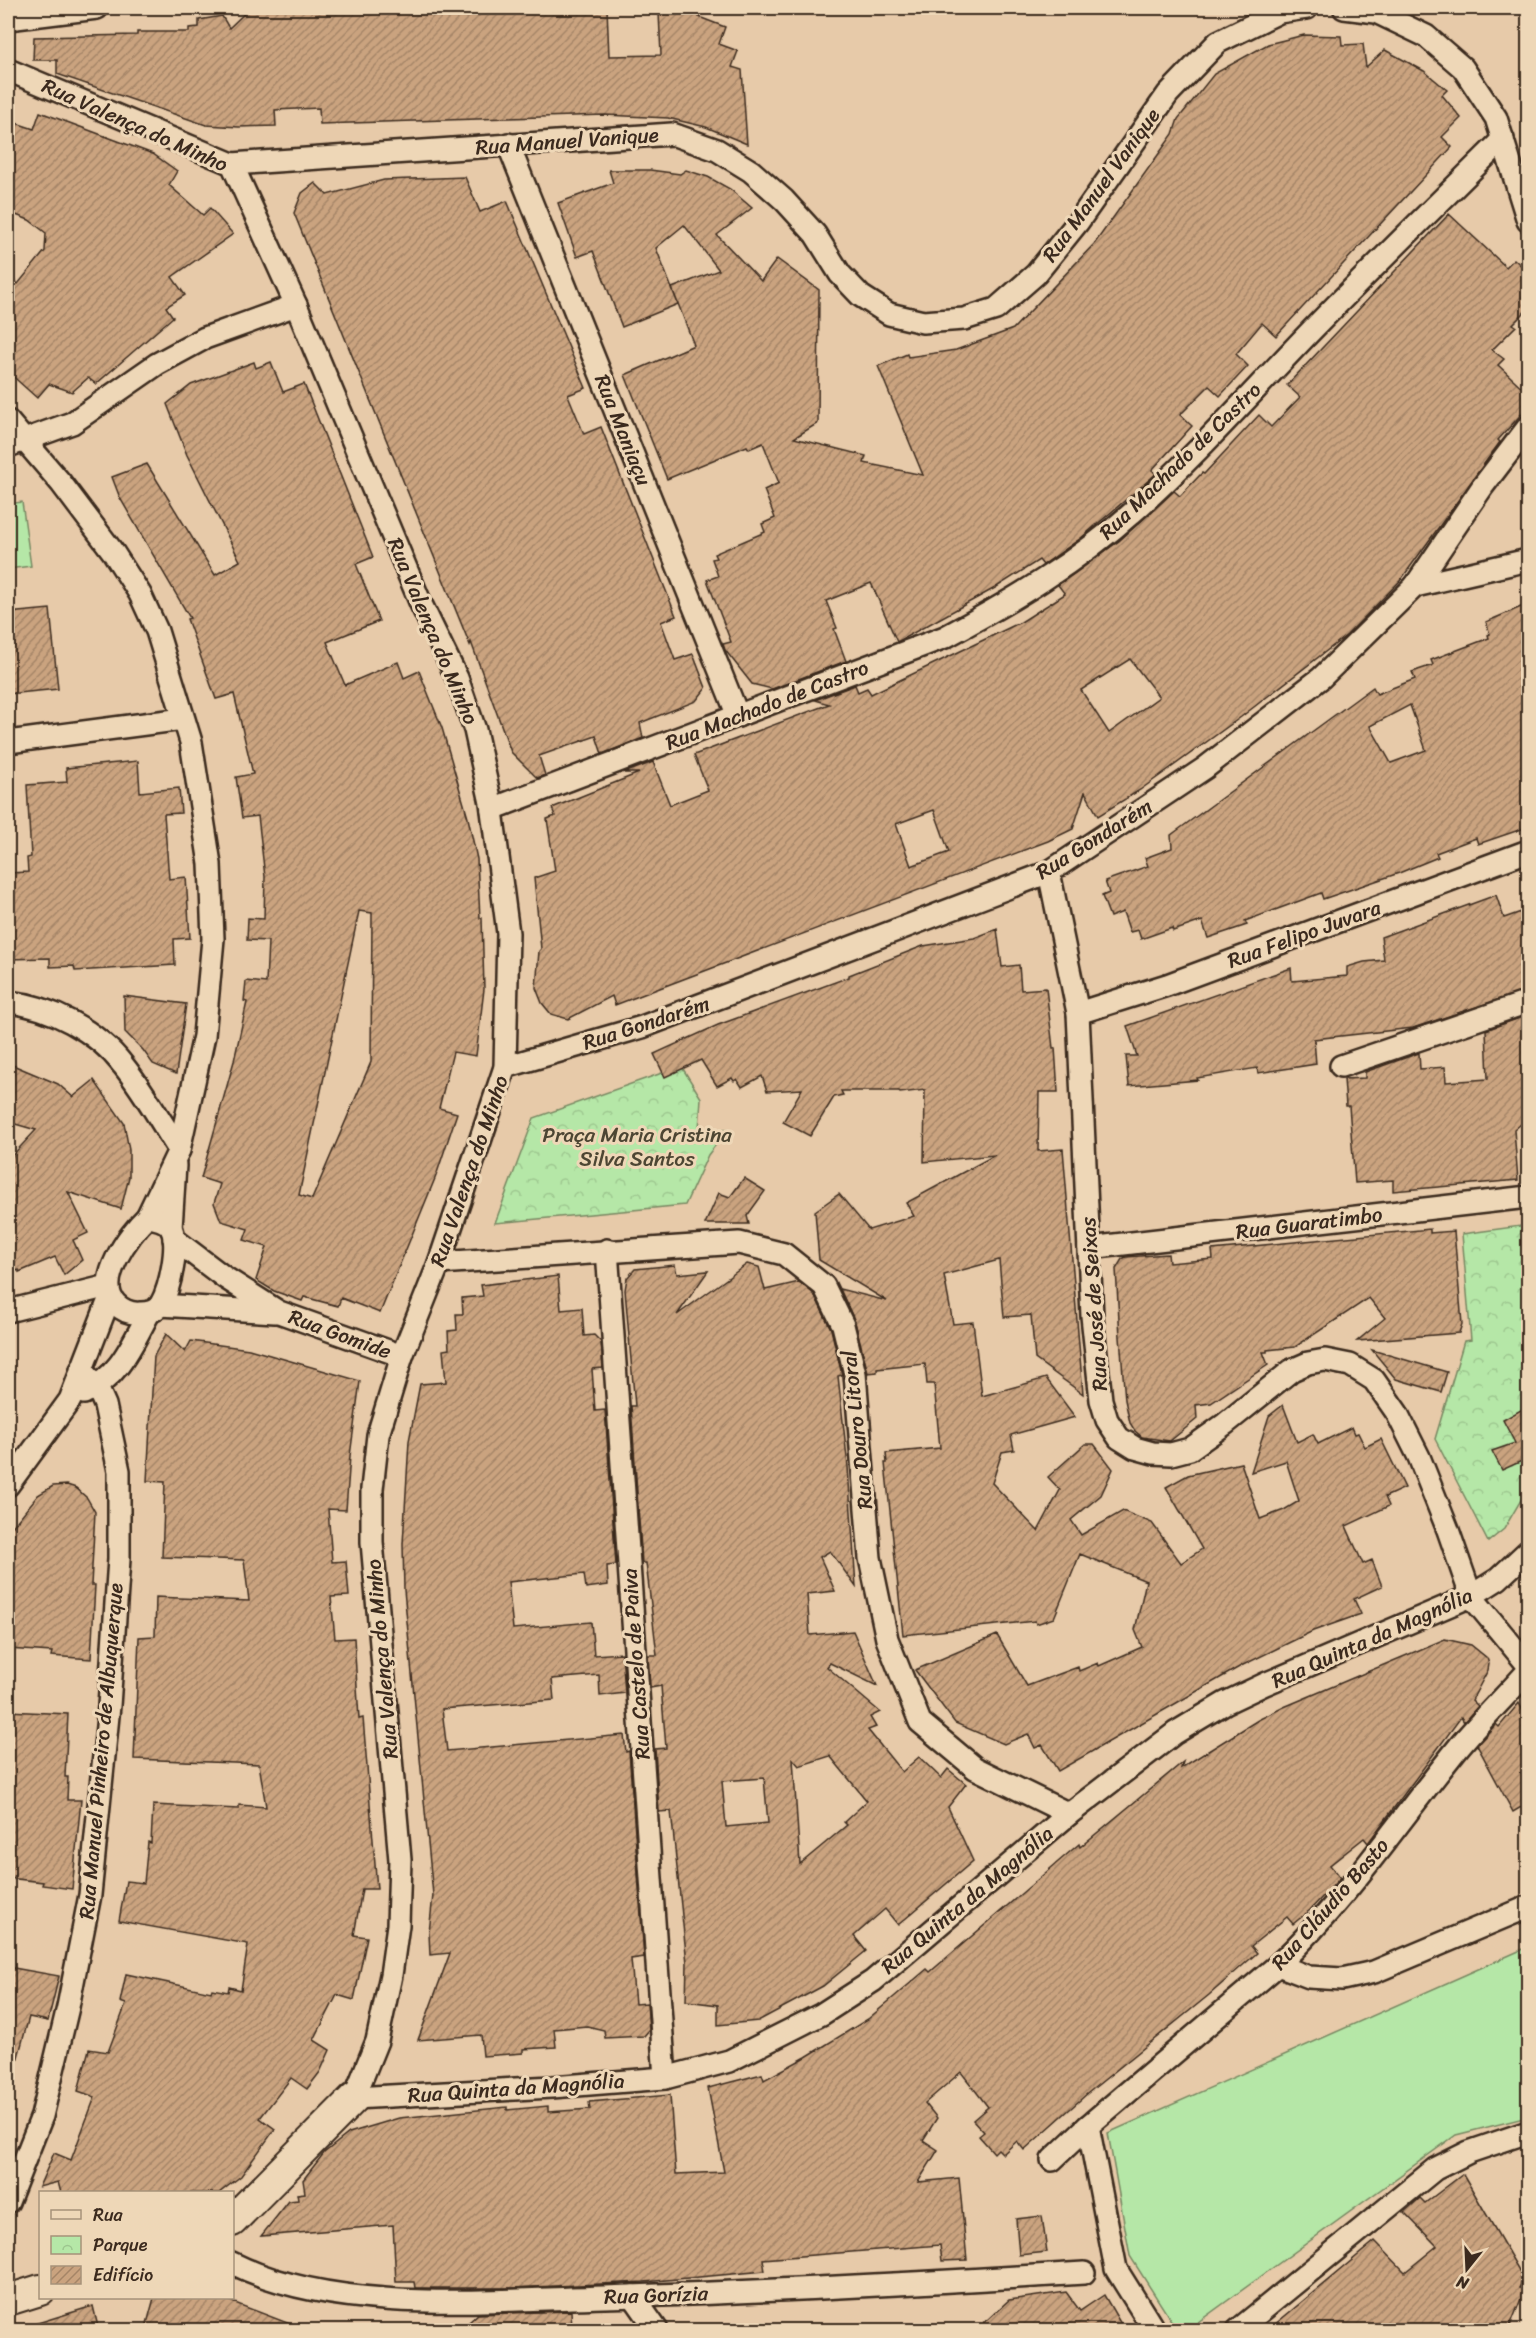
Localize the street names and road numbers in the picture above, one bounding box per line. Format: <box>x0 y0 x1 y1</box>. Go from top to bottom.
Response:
street label: Rua Valença do Minho <box>36 67 235 183</box>
street label: Rua Manuel Vanique <box>1032 100 1170 270</box>
street label: Rua Manuel Vanique <box>474 116 660 166</box>
street label: Rua Maniaçu <box>583 368 663 492</box>
street label: Rua Machado de Castro <box>1089 372 1271 549</box>
street label: Rua Valença do Minho <box>376 531 490 731</box>
street label: Rua Machado de Castro <box>660 649 875 761</box>
street label: Rua Gondarém <box>1028 788 1160 890</box>
street label: Rua Felipo Juvara <box>1222 888 1387 979</box>
street label: Rua Gondarém <box>577 985 715 1061</box>
street label: Rua Valença do Minho <box>418 1070 520 1272</box>
street label: Rua Guaratimbo <box>1234 1195 1385 1251</box>
street label: Rua José de Seixas <box>1069 1215 1119 1392</box>
street label: Rua Gomide <box>283 1298 397 1370</box>
street label: Rua Douro Litoral <box>830 1348 884 1511</box>
street label: Rua Valença do Minho <box>354 1557 410 1761</box>
street label: Rua Castelo de Paiva <box>610 1567 662 1761</box>
street label: Rua Quinta da Magnólia <box>1265 1576 1479 1699</box>
street label: Rua Manuel Pinheiro de Albuquerque <box>67 1581 135 1921</box>
street label: Rua Quinta da Magnólia <box>872 1815 1063 1984</box>
street label: Rua Cláudio Basto <box>1261 1829 1399 1979</box>
street label: Rua Quinta da Magnólia <box>407 2061 626 2115</box>
street label: Rua Gorízia <box>603 2274 709 2316</box>

